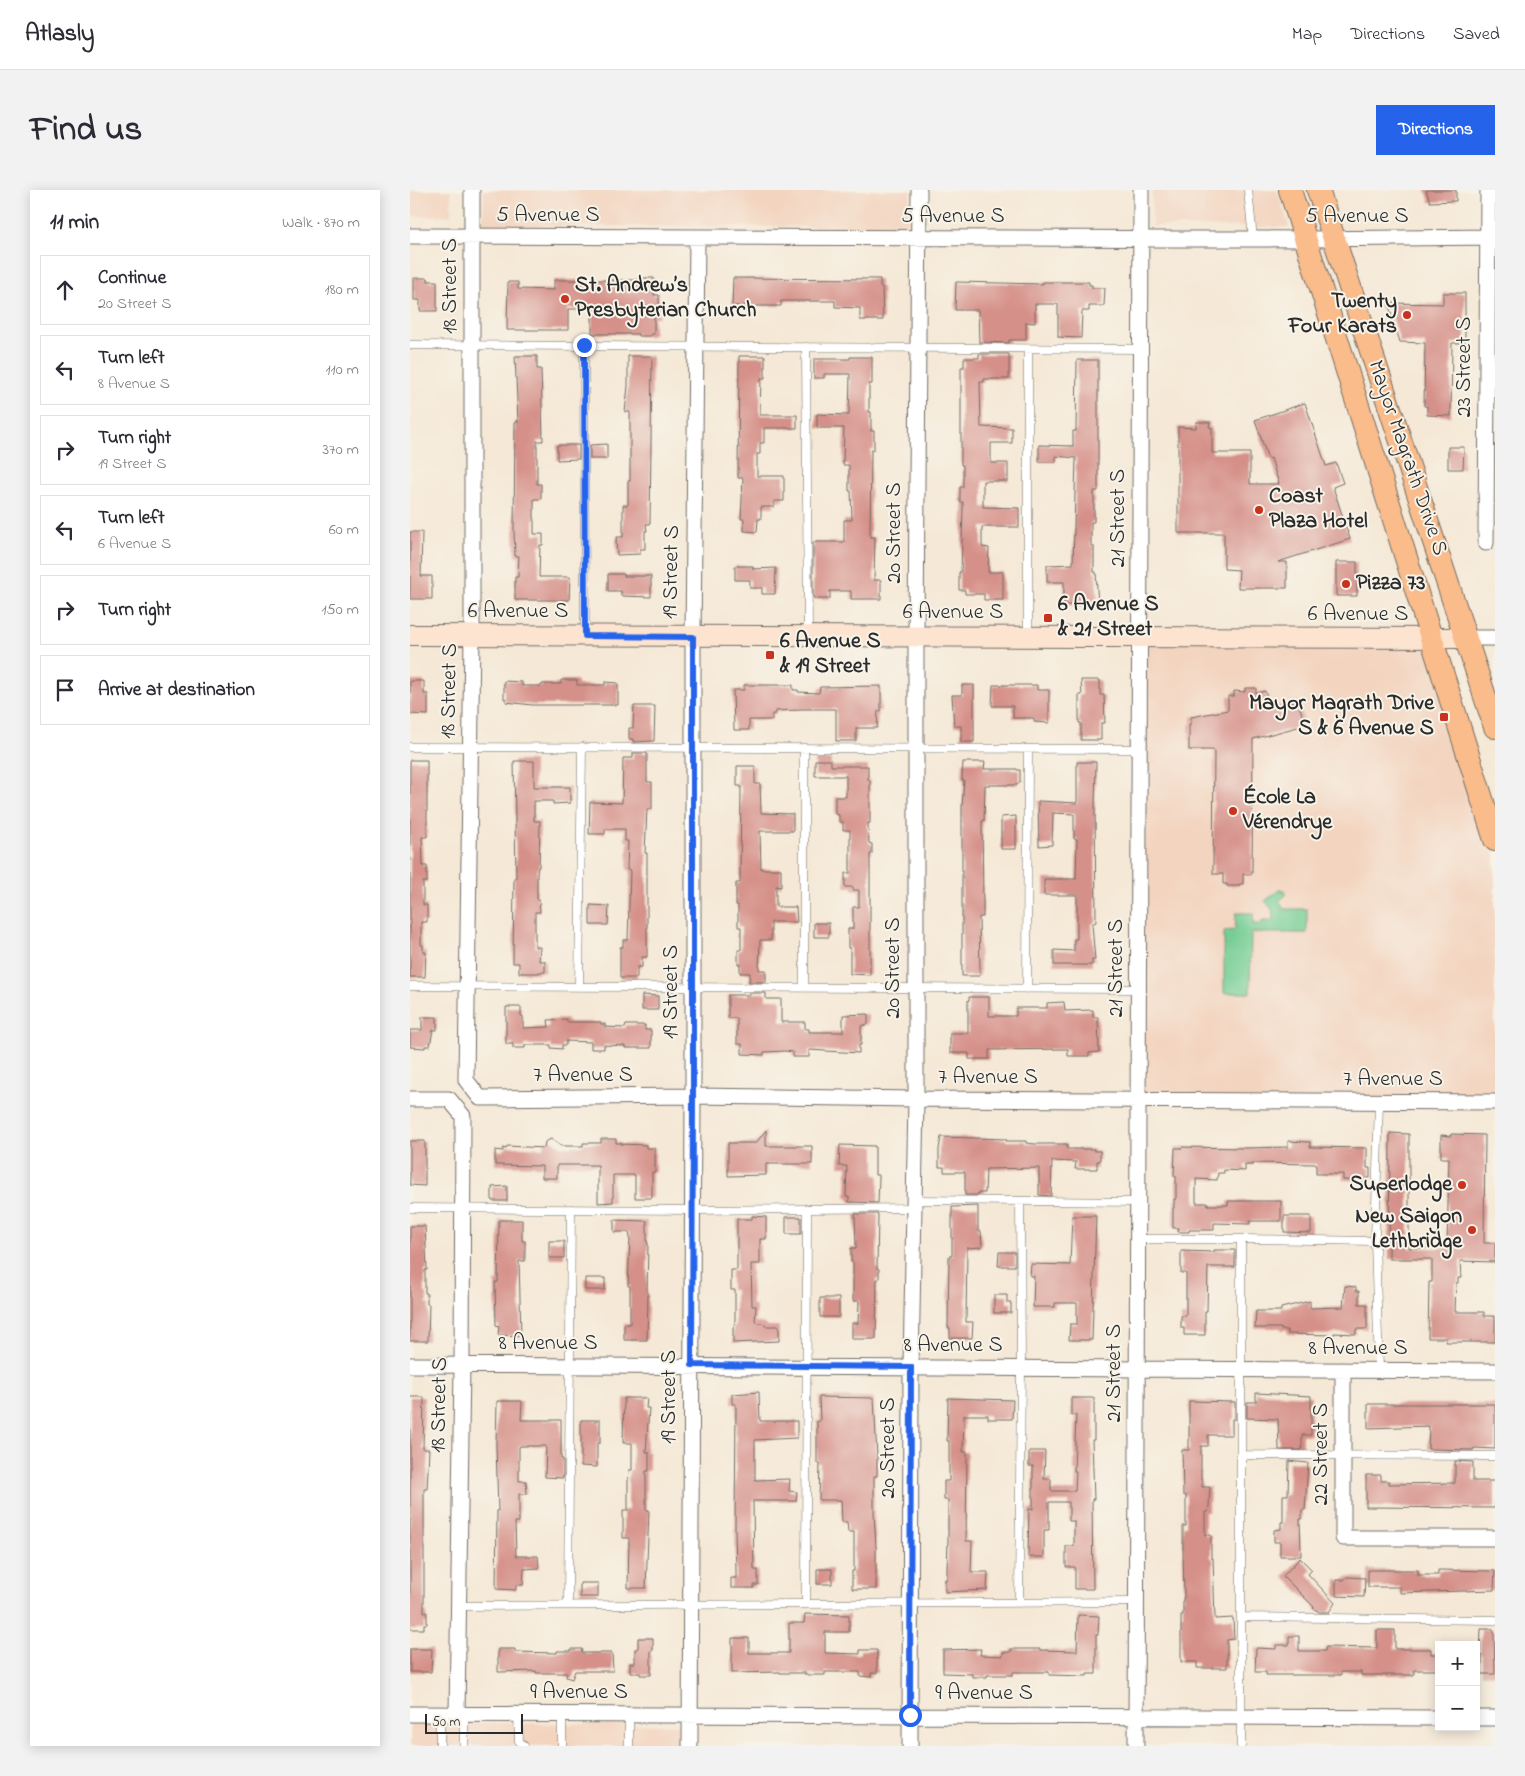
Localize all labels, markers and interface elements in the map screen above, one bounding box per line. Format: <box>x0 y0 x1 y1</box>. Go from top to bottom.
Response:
text: Atlasly <box>25 17 94 52</box>
text: Map <box>1292 22 1322 48</box>
text: Directions <box>1350 22 1425 48</box>
text: Saved <box>1453 22 1500 48</box>
text: Find us <box>30 105 142 156</box>
button: Directions <box>1376 105 1495 155</box>
street label: 5 Avenue S <box>496 200 600 232</box>
street label: 5 Avenue S <box>901 201 1005 233</box>
street label: 5 Avenue S <box>1305 201 1409 233</box>
text: 11 min <box>50 208 99 238</box>
text: Walk · 870 m <box>282 211 360 235</box>
street label: 18 Street S <box>435 238 467 334</box>
text: Continue <box>98 265 166 292</box>
place label: St. Andrew’s Presbyterian Church <box>575 270 756 328</box>
icon: ahead <box>51 276 79 304</box>
text: 180 m <box>325 278 359 302</box>
place label: Twenty Four Karats <box>1288 286 1397 343</box>
text: 20 Street S <box>98 292 171 316</box>
marker: St. Andrew’s Presbyterian Church <box>559 293 571 305</box>
marker: Twenty Four Karats <box>1401 309 1413 321</box>
street label: 23 Street S <box>1449 317 1481 417</box>
route end <box>573 334 596 357</box>
text: Turn left <box>98 345 165 372</box>
icon: left <box>51 356 79 384</box>
street label: Mayor Magrath Drive S <box>1358 356 1455 560</box>
text: 110 m <box>325 358 359 382</box>
text: 8 Avenue S <box>98 372 170 396</box>
text: Turn right <box>98 425 171 452</box>
icon: right <box>51 436 79 464</box>
text: 370 m <box>322 438 359 462</box>
text: 19 Street S <box>98 452 167 476</box>
street label: 21 Street S <box>1103 469 1135 567</box>
place label: Coast Plaza Hotel <box>1269 481 1368 538</box>
street label: 20 Street S <box>879 482 911 584</box>
marker: Coast Plaza Hotel <box>1253 504 1265 516</box>
text: Turn left <box>98 505 165 532</box>
icon: left <box>51 516 79 544</box>
text: 60 m <box>329 518 359 542</box>
street label: 19 Street S <box>655 525 689 619</box>
text: 6 Avenue S <box>98 532 171 556</box>
place label: Pizza 73 <box>1356 568 1425 600</box>
marker: Pizza 73 <box>1340 578 1352 590</box>
place label: 6 Avenue S & 21 Street <box>1057 589 1159 646</box>
icon: right <box>51 596 79 624</box>
street label: 6 Avenue S <box>468 596 568 628</box>
text: Turn right <box>98 597 171 624</box>
street label: 6 Avenue S <box>903 597 1003 629</box>
text: 150 m <box>321 598 359 622</box>
street label: 6 Avenue S <box>1308 599 1408 631</box>
marker: 6 Avenue S & 21 Street <box>1042 612 1054 624</box>
place label: 6 Avenue S & 19 Street <box>779 626 881 683</box>
street label: 18 Street S <box>433 643 467 739</box>
marker: 6 Avenue S & 19 Street <box>764 649 776 661</box>
icon: arrive <box>51 676 79 704</box>
text: Arrive at destination <box>98 677 255 704</box>
place label: Mayor Magrath Drive S & 6 Avenue S <box>1249 688 1435 745</box>
marker: Mayor Magrath Drive S & 6 Avenue S <box>1438 711 1450 723</box>
place label: École La Vérendrye <box>1242 782 1333 840</box>
marker: École La Vérendrye <box>1227 805 1239 817</box>
street label: 20 Street S <box>878 917 910 1019</box>
street label: 21 Street S <box>1101 919 1133 1017</box>
street label: 19 Street S <box>656 945 688 1039</box>
street label: 7 Avenue S <box>533 1060 633 1092</box>
street label: 7 Avenue S <box>938 1062 1038 1094</box>
street label: 7 Avenue S <box>1343 1064 1443 1096</box>
place label: Superlodge <box>1349 1169 1453 1202</box>
marker: Superlodge <box>1456 1179 1468 1191</box>
place label: New Saigon Lethbridge <box>1355 1201 1463 1259</box>
marker: New Saigon Lethbridge <box>1466 1224 1478 1236</box>
street label: 21 Street S <box>1099 1324 1131 1422</box>
street label: 8 Avenue S <box>498 1328 598 1360</box>
street label: 8 Avenue S <box>903 1330 1003 1362</box>
street label: 8 Avenue S <box>1308 1333 1408 1365</box>
street label: 19 Street S <box>654 1350 686 1444</box>
street label: 18 Street S <box>423 1357 457 1453</box>
street label: 20 Street S <box>873 1397 905 1499</box>
street label: 22 Street S <box>1306 1403 1338 1505</box>
map controls <box>1435 1641 1480 1731</box>
button: + <box>1435 1641 1480 1686</box>
street label: 9 Avenue S <box>530 1677 628 1709</box>
street label: 9 Avenue S <box>935 1678 1033 1710</box>
button: − <box>1435 1686 1480 1731</box>
route start <box>899 1704 922 1727</box>
scale bar <box>425 1711 522 1734</box>
text: 50 m <box>432 1712 460 1733</box>

